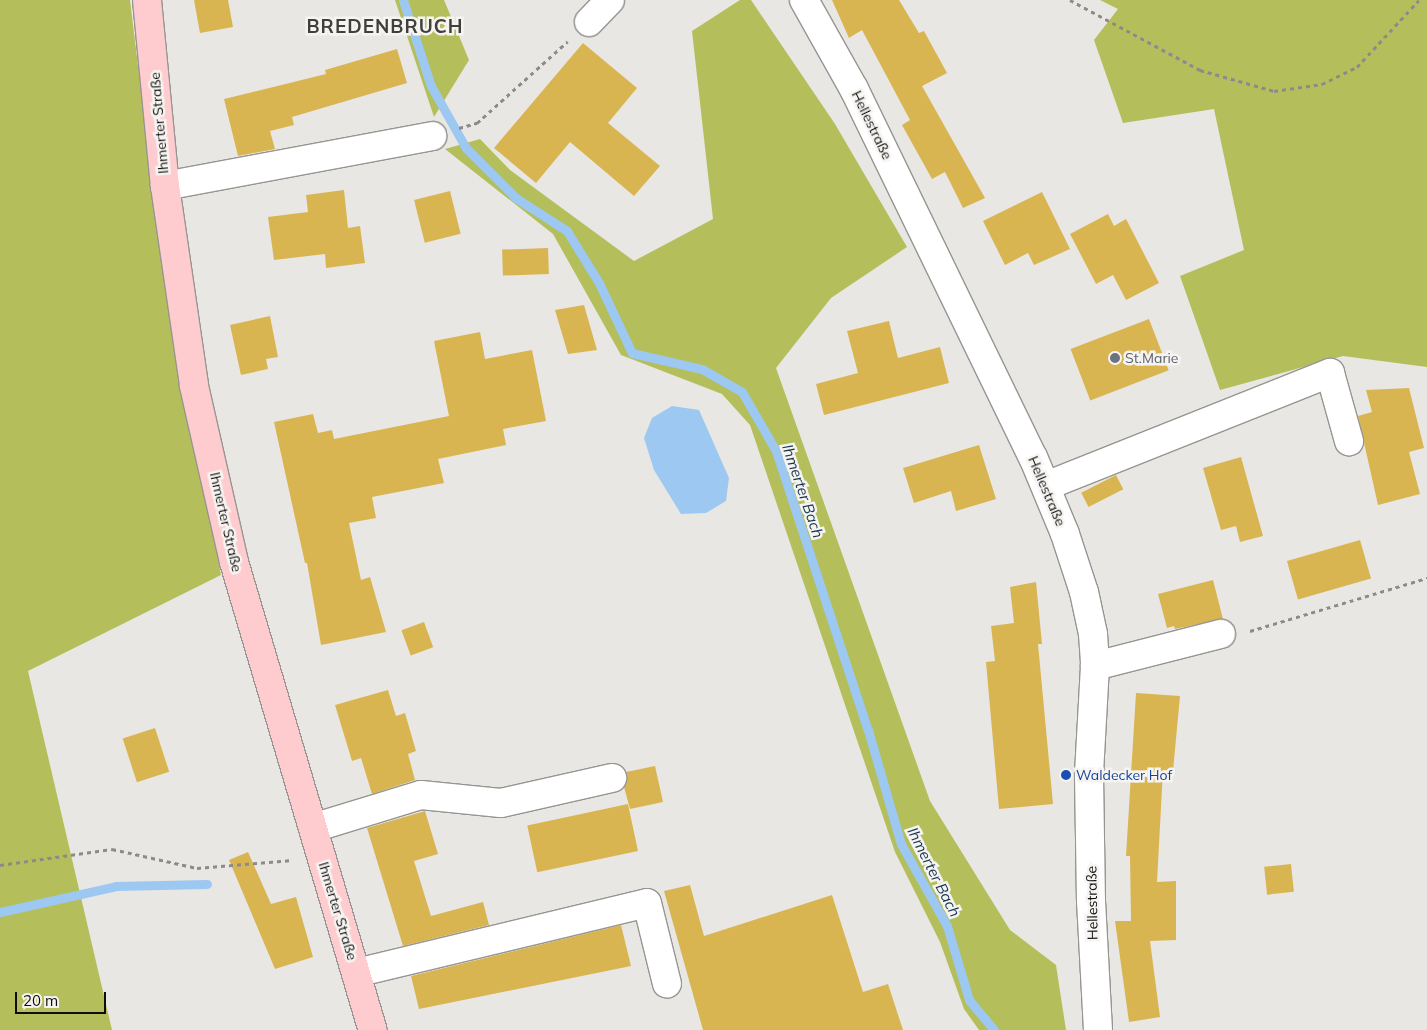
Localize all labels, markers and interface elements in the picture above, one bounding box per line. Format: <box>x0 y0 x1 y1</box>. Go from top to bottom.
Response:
district label: BREDENBRUCH <box>305 16 465 38</box>
street label: Ihmerter Straße <box>146 72 172 174</box>
street label: Hellestraße <box>848 88 896 162</box>
place label: St.Marie <box>1125 350 1178 366</box>
marker: St.Marie <box>1109 352 1121 364</box>
water label: Ihmerter Bach <box>779 442 827 540</box>
street label: Hellestraße <box>1025 454 1069 528</box>
street label: Ihmerter Straße <box>206 470 246 574</box>
place label: Waldecker Hof <box>1076 767 1172 783</box>
marker: Waldecker Hof <box>1060 769 1072 781</box>
water label: Ihmerter Bach <box>904 824 964 920</box>
street label: Ihmerter Straße <box>315 860 361 962</box>
street label: Hellestraße <box>1083 866 1101 940</box>
scale bar <box>18 982 109 1014</box>
text: 20 m <box>23 991 58 1010</box>

